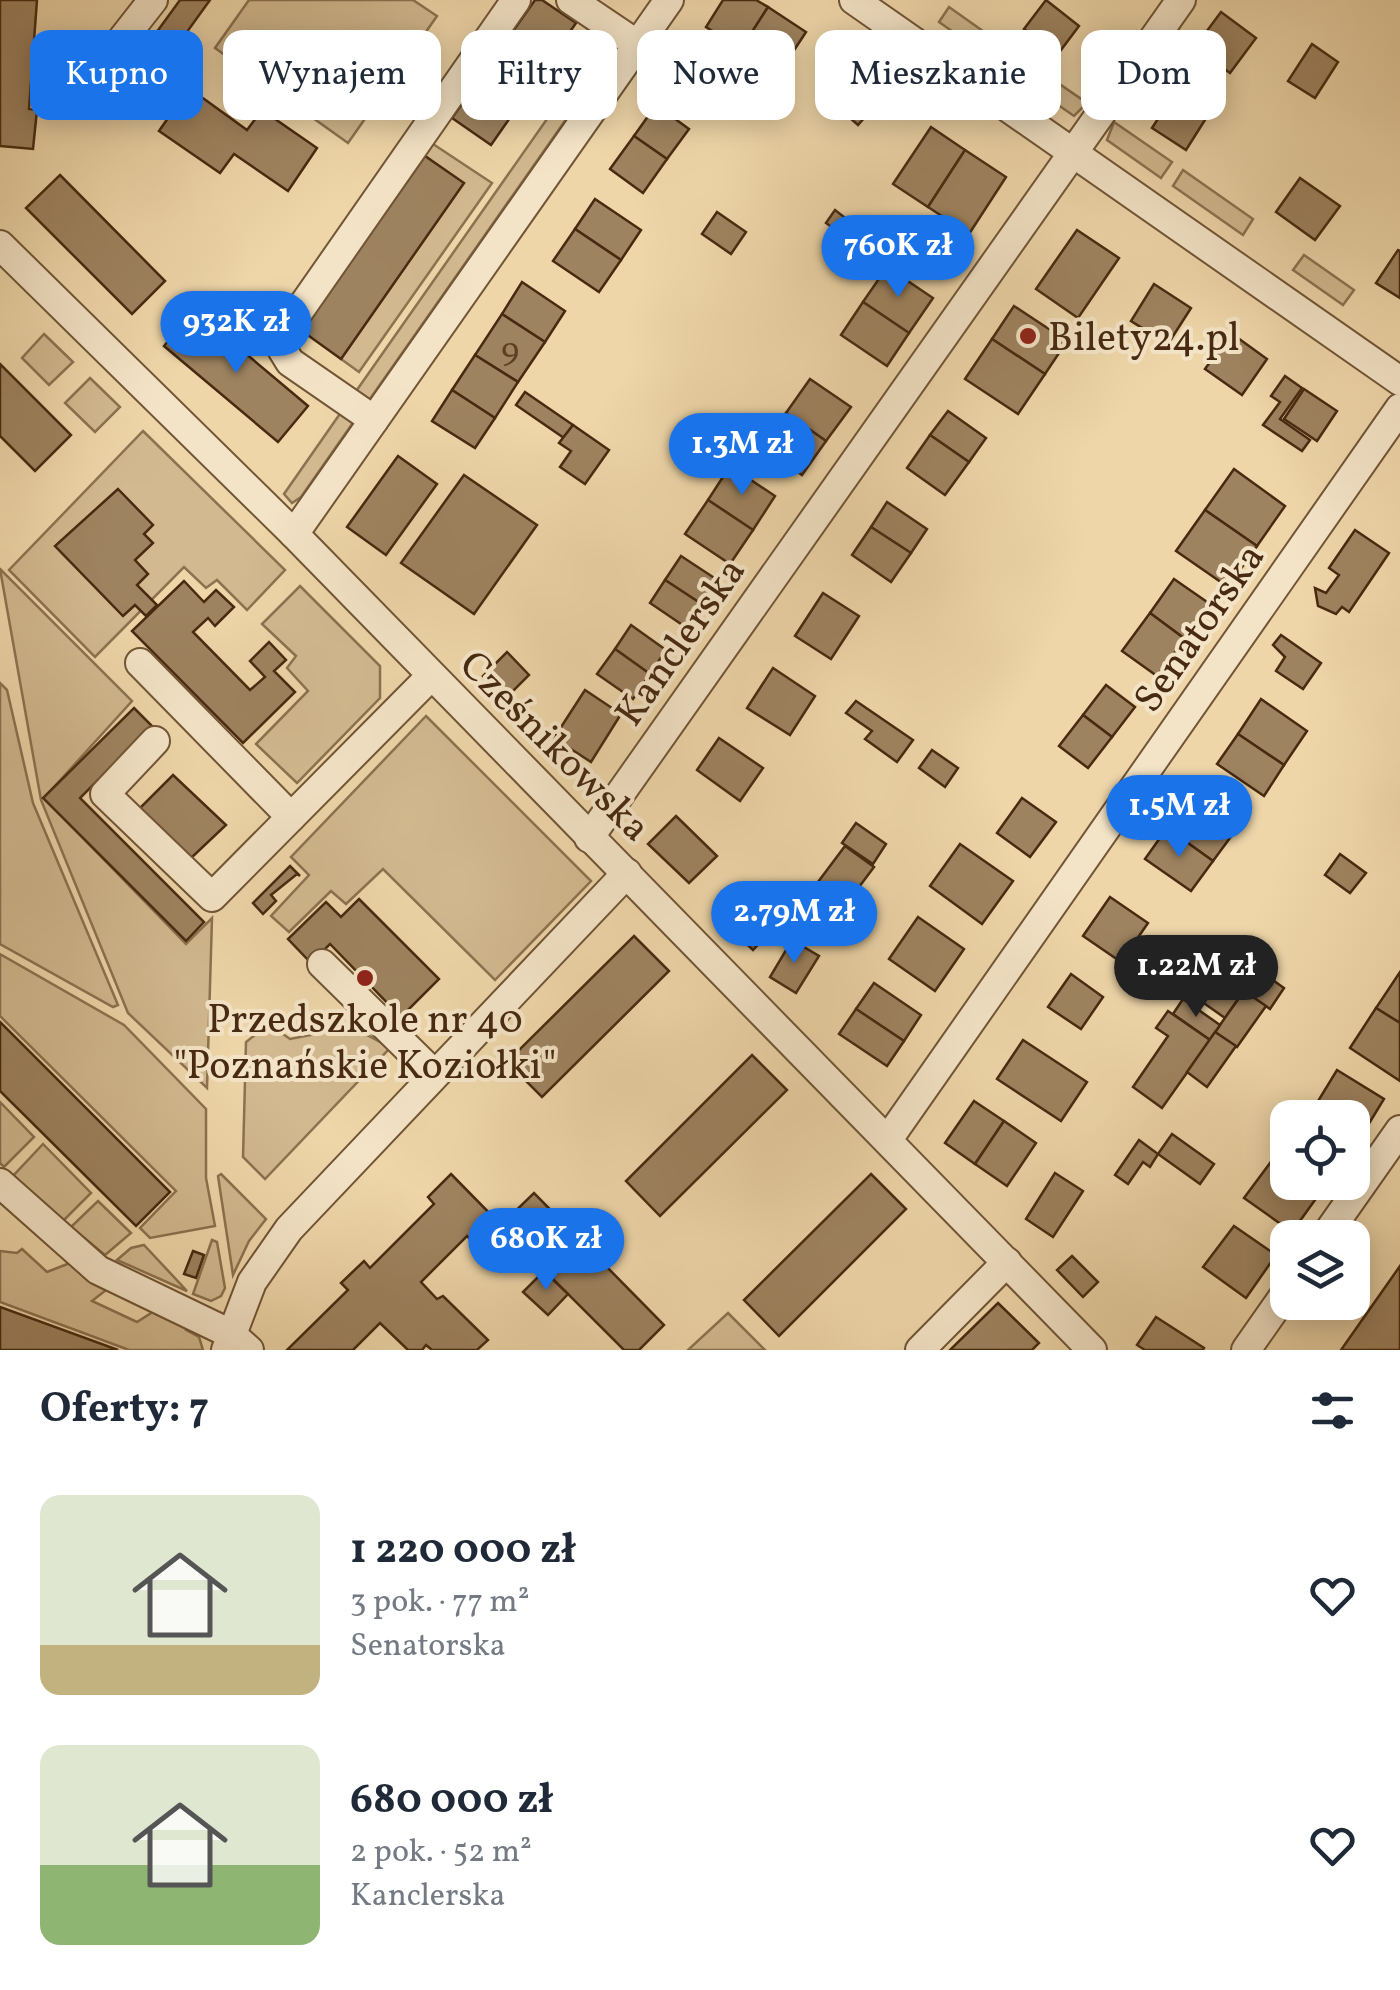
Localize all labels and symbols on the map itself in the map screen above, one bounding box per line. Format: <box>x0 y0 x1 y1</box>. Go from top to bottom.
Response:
pin: 760K zł <box>806 215 990 300</box>
pin: 932K zł <box>144 291 328 376</box>
place label: Bilety24.pl <box>1048 312 1240 368</box>
marker: Bilety24.pl <box>1017 325 1039 347</box>
house number: 9 <box>501 327 519 375</box>
pin: 1.3M zł <box>650 413 834 498</box>
street label: Senatorska <box>1122 533 1280 725</box>
street label: Kanclerska <box>604 548 761 739</box>
street label: Cześnikowska <box>445 640 661 856</box>
pin: 1.5M zł <box>1087 775 1271 860</box>
pin: 2.79M zł <box>691 881 897 966</box>
pin: 1.22M zł <box>1093 935 1299 1020</box>
marker: Przedszkole nr 40 "Poznańskie Koziołki" <box>354 967 376 989</box>
place label: Przedszkole nr 40 "Poznańskie Koziołki" <box>173 994 557 1096</box>
pin: 680K zł <box>454 1208 638 1293</box>

